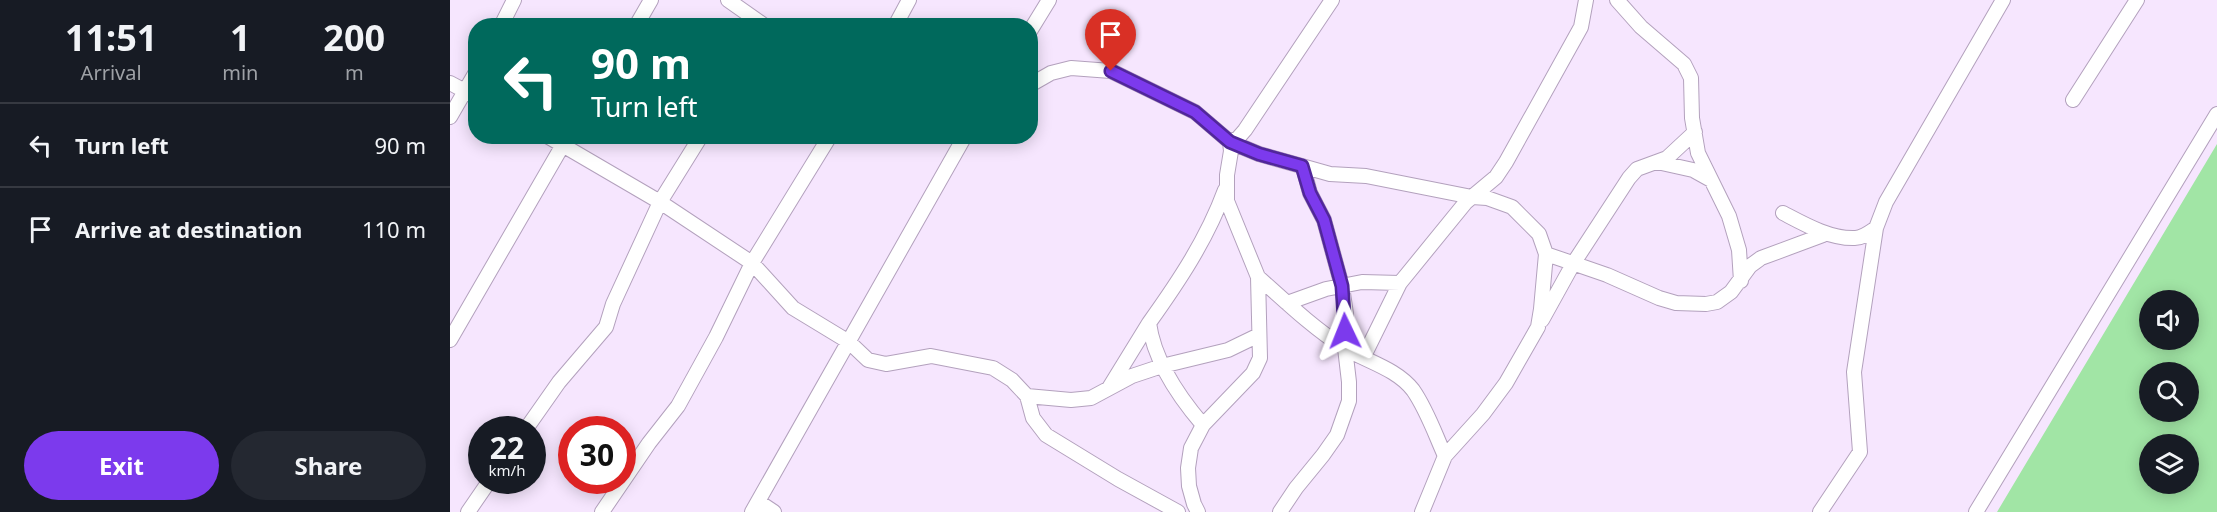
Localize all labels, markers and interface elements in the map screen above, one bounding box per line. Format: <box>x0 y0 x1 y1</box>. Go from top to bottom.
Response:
pin <box>1085 9 1136 71</box>
text: 11:51 <box>65 13 157 62</box>
text: 1 <box>230 13 251 62</box>
text: 200 <box>323 13 385 62</box>
icon: arrive <box>1094 18 1127 51</box>
text: 90 m <box>591 34 691 91</box>
icon: left <box>492 42 570 120</box>
text: Arrival <box>81 59 142 86</box>
text: min <box>222 59 258 86</box>
text: m <box>345 59 364 86</box>
text: Turn left <box>591 88 697 125</box>
icon: left <box>24 129 57 162</box>
text: Turn left <box>75 130 169 160</box>
text: 90 m <box>375 130 426 160</box>
icon: arrive <box>24 213 57 246</box>
text: Arrive at destination <box>75 214 302 244</box>
text: 110 m <box>362 214 426 244</box>
map controls <box>2139 290 2199 494</box>
button: sound <box>2139 290 2199 350</box>
position arrow <box>1313 299 1377 363</box>
button: search <box>2139 362 2199 422</box>
speed limit sign: 30 <box>558 416 636 494</box>
text: 22 <box>490 427 524 468</box>
button: Exit <box>24 431 219 500</box>
button: Share <box>231 431 426 500</box>
button: layers <box>2139 434 2199 494</box>
text: km/h <box>489 460 525 480</box>

